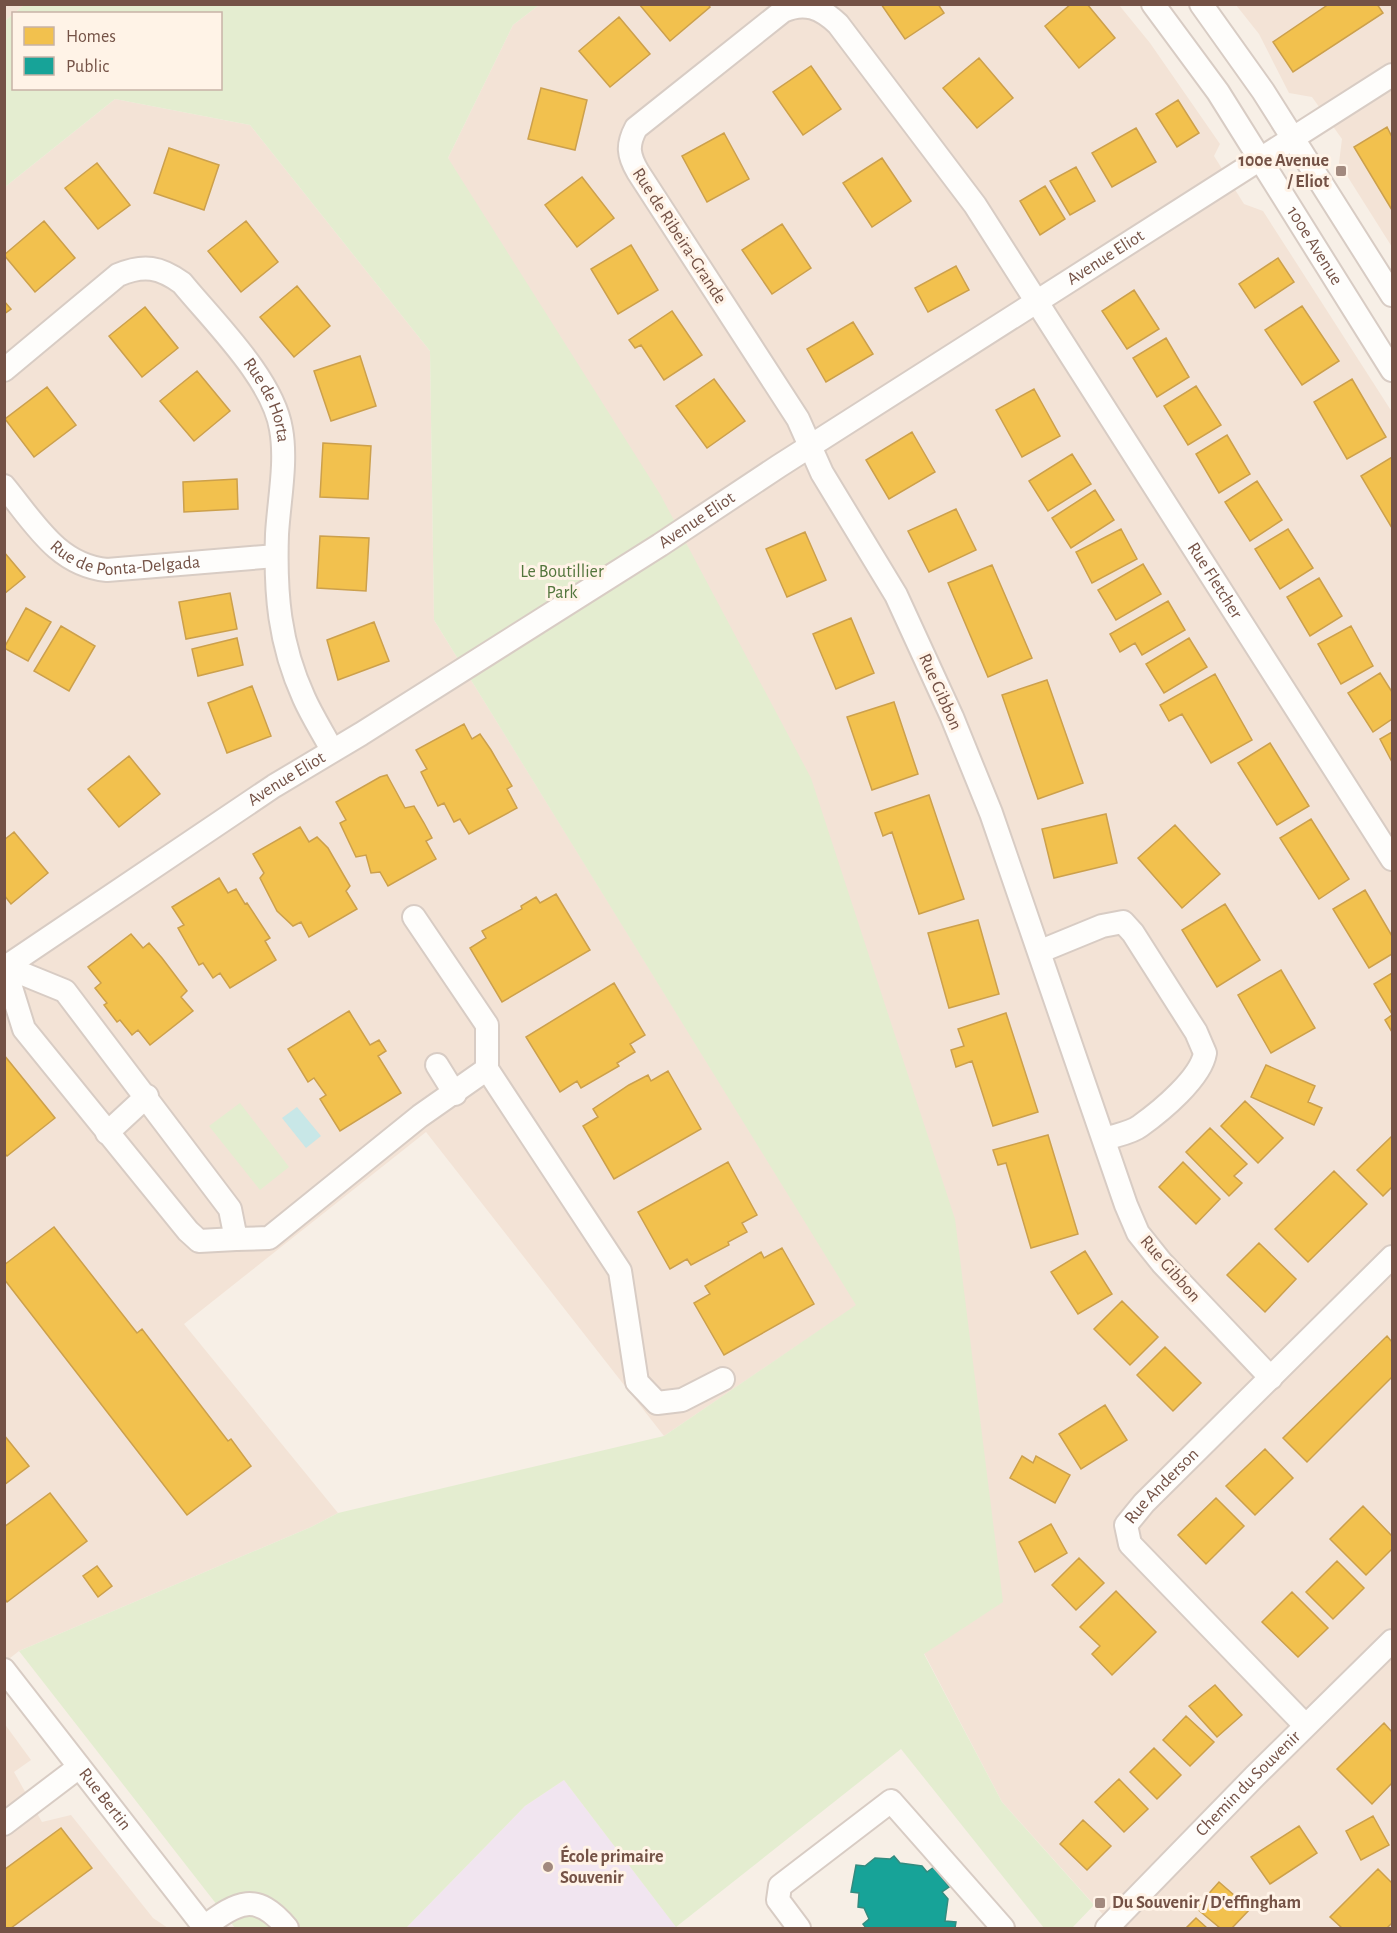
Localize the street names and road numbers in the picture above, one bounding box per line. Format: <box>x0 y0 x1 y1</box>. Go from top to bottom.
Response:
street label: Rue de Ribeira-Grande <box>629 165 729 307</box>
street label: 100e Avenue <box>1283 203 1346 288</box>
street label: Avenue Eliot <box>1064 226 1148 289</box>
street label: Rue de Horta <box>239 355 292 443</box>
street label: Avenue Eliot <box>655 489 739 552</box>
street label: Rue de Ponta-Delgada <box>46 537 201 579</box>
street label: Rue Fletcher <box>1184 539 1246 622</box>
street label: Rue Gibbon <box>915 651 965 733</box>
street label: Avenue Eliot <box>245 748 329 810</box>
street label: Rue Gibbon <box>1136 1232 1204 1306</box>
street label: Rue Anderson <box>1122 1445 1202 1528</box>
street label: Chemin du Souvenir <box>1192 1727 1304 1840</box>
street label: Rue Bertin <box>75 1765 134 1834</box>

